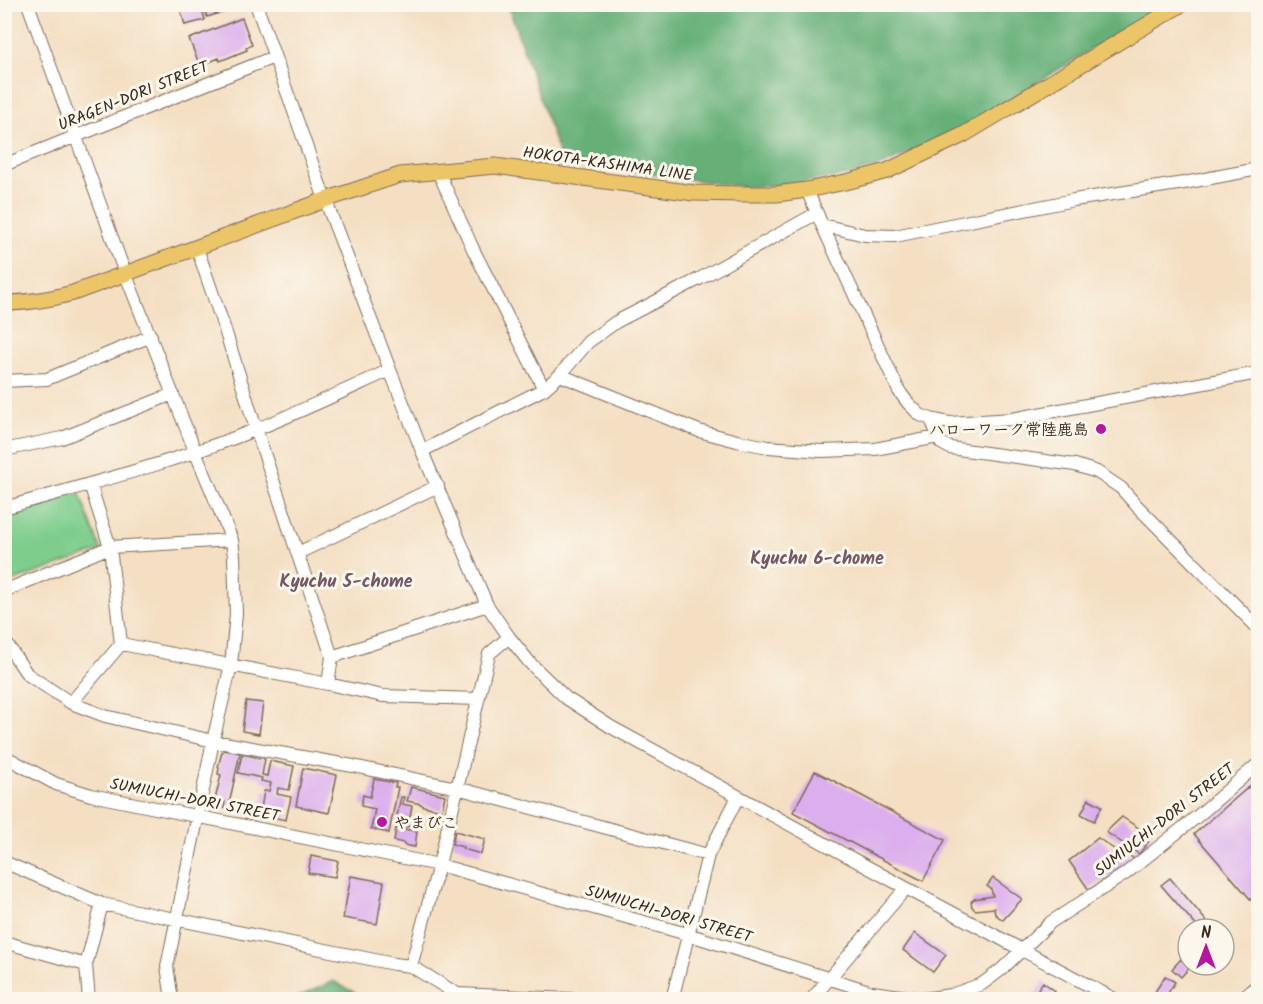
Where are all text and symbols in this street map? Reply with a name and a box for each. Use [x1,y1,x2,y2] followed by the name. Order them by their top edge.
[54,54,214,138] street label: URAGEN-DORI STREET
[521,140,695,189] street label: HOKOTA-KASHIMA LINE
[929,418,1089,443] place label: ハローワーク常陸鹿島
[1094,422,1108,436] marker: ハローワーク常陸鹿島
[750,545,884,574] district label: Kyuchu 6-chome
[280,568,413,597] district label: Kyuchu 5-chome
[1089,756,1242,883] street label: SUMIUCHI-DORI STREET
[108,772,283,829] street label: SUMIUCHI-DORI STREET
[394,811,458,836] place label: やまびこ
[375,815,389,829] marker: やまびこ
[582,879,756,951] street label: SUMIUCHI-DORI STREET
[1176,917,1236,977] north arrow
[1201,921,1211,946] text: N

